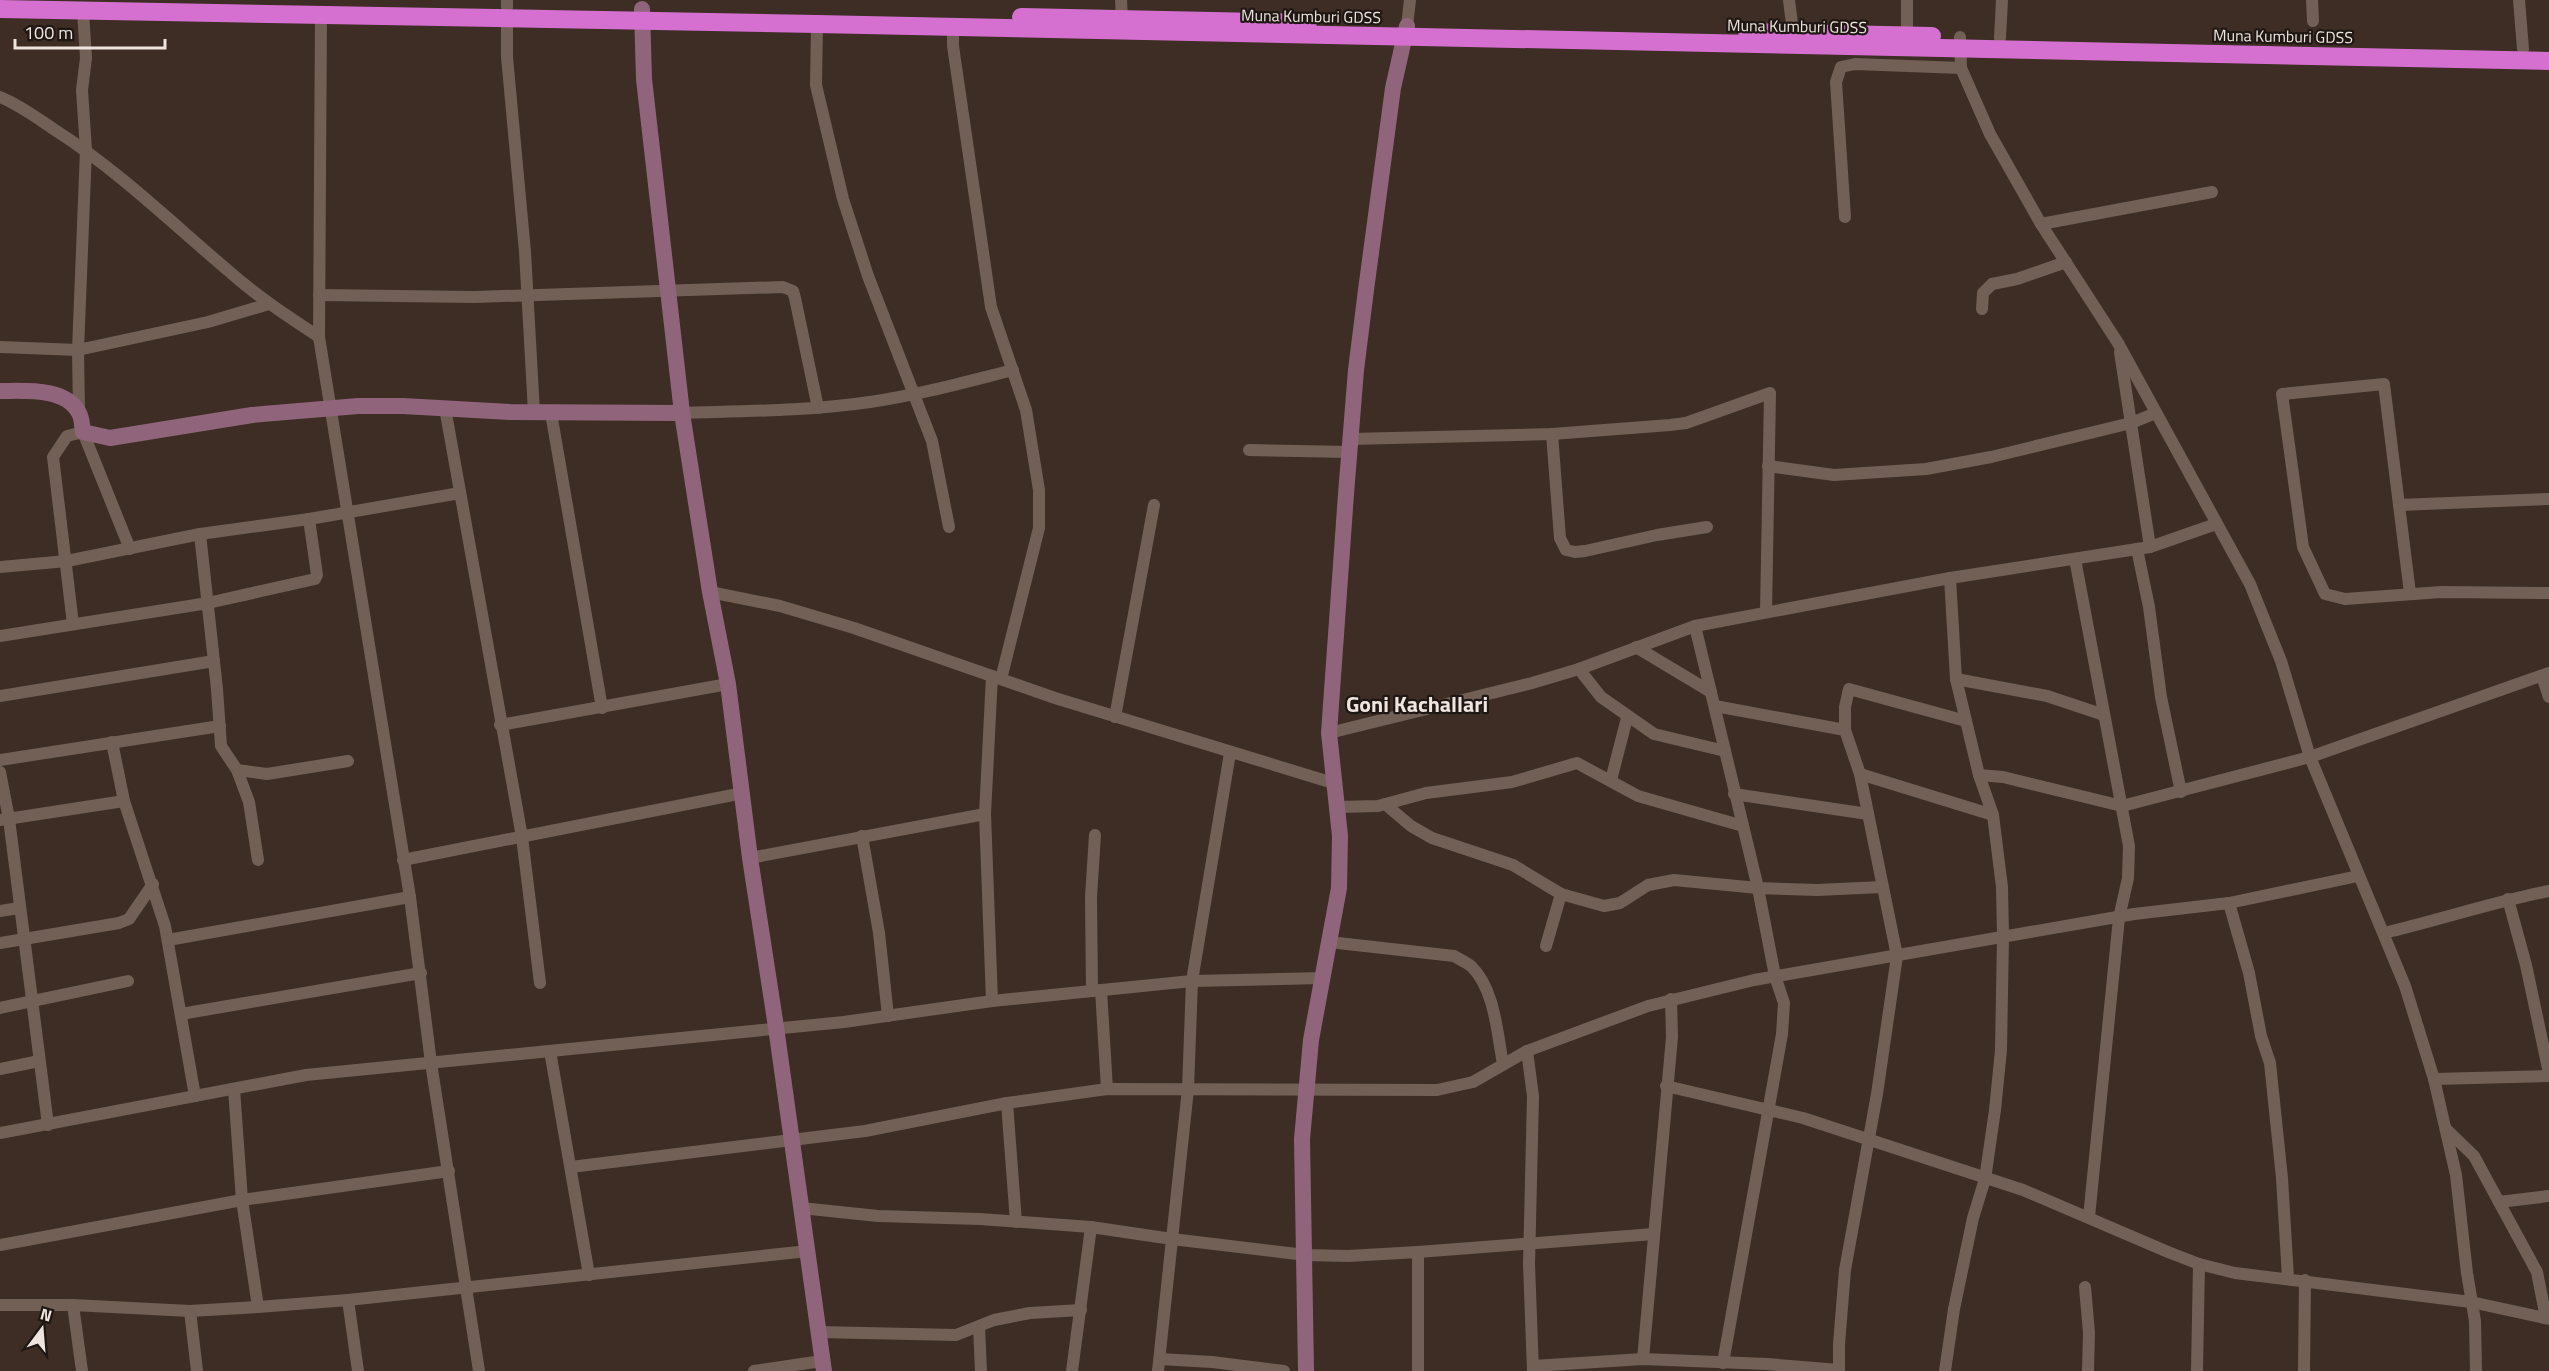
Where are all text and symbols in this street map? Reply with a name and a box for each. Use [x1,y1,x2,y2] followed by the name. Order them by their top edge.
[1241,3,1381,29] street label: Muna Kumburi GDSS
[15,12,165,50] scale bar
[1727,13,1867,39] street label: Muna Kumburi GDSS
[24,19,73,46] text: 100 m
[2213,23,2353,49] street label: Muna Kumburi GDSS
[1346,687,1488,721] district label: Goni Kachallari
[12,1299,72,1359] north arrow
[37,1302,55,1328] text: N

